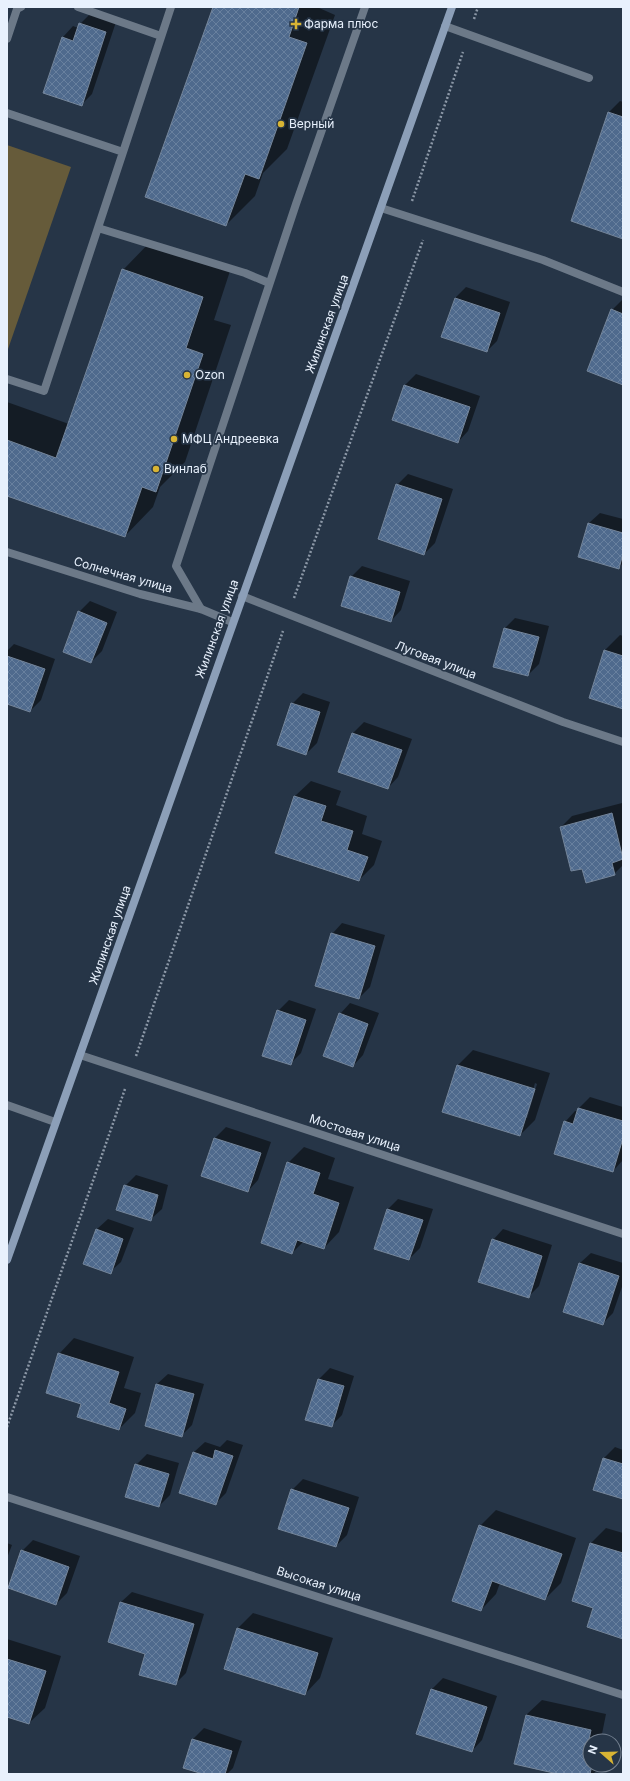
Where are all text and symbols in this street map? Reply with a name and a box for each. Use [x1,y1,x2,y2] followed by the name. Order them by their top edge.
[304,16,378,31] place label: Фарма плюс
[291,19,301,29] marker: Фарма плюс
[289,116,334,131] place label: Верный
[276,119,286,129] marker: Верный
[302,272,351,375] street label: Жилинская улица
[195,367,225,382] place label: Ozon
[182,370,192,380] marker: Ozon
[182,431,279,446] place label: МФЦ Андреевка
[169,434,179,444] marker: МФЦ Андреевка
[164,461,207,476] place label: Винлаб
[151,464,161,474] marker: Винлаб
[72,553,174,596] street label: Солнечная улица
[192,577,241,680] street label: Жилинская улица
[394,637,479,682] street label: Луговая улица
[86,883,134,986] street label: Жилинская улица
[308,1111,403,1154] street label: Мостовая улица
[275,1563,363,1604] street label: Высокая улица
[582,1733,622,1773] north arrow
[585,1743,601,1756] text: N

